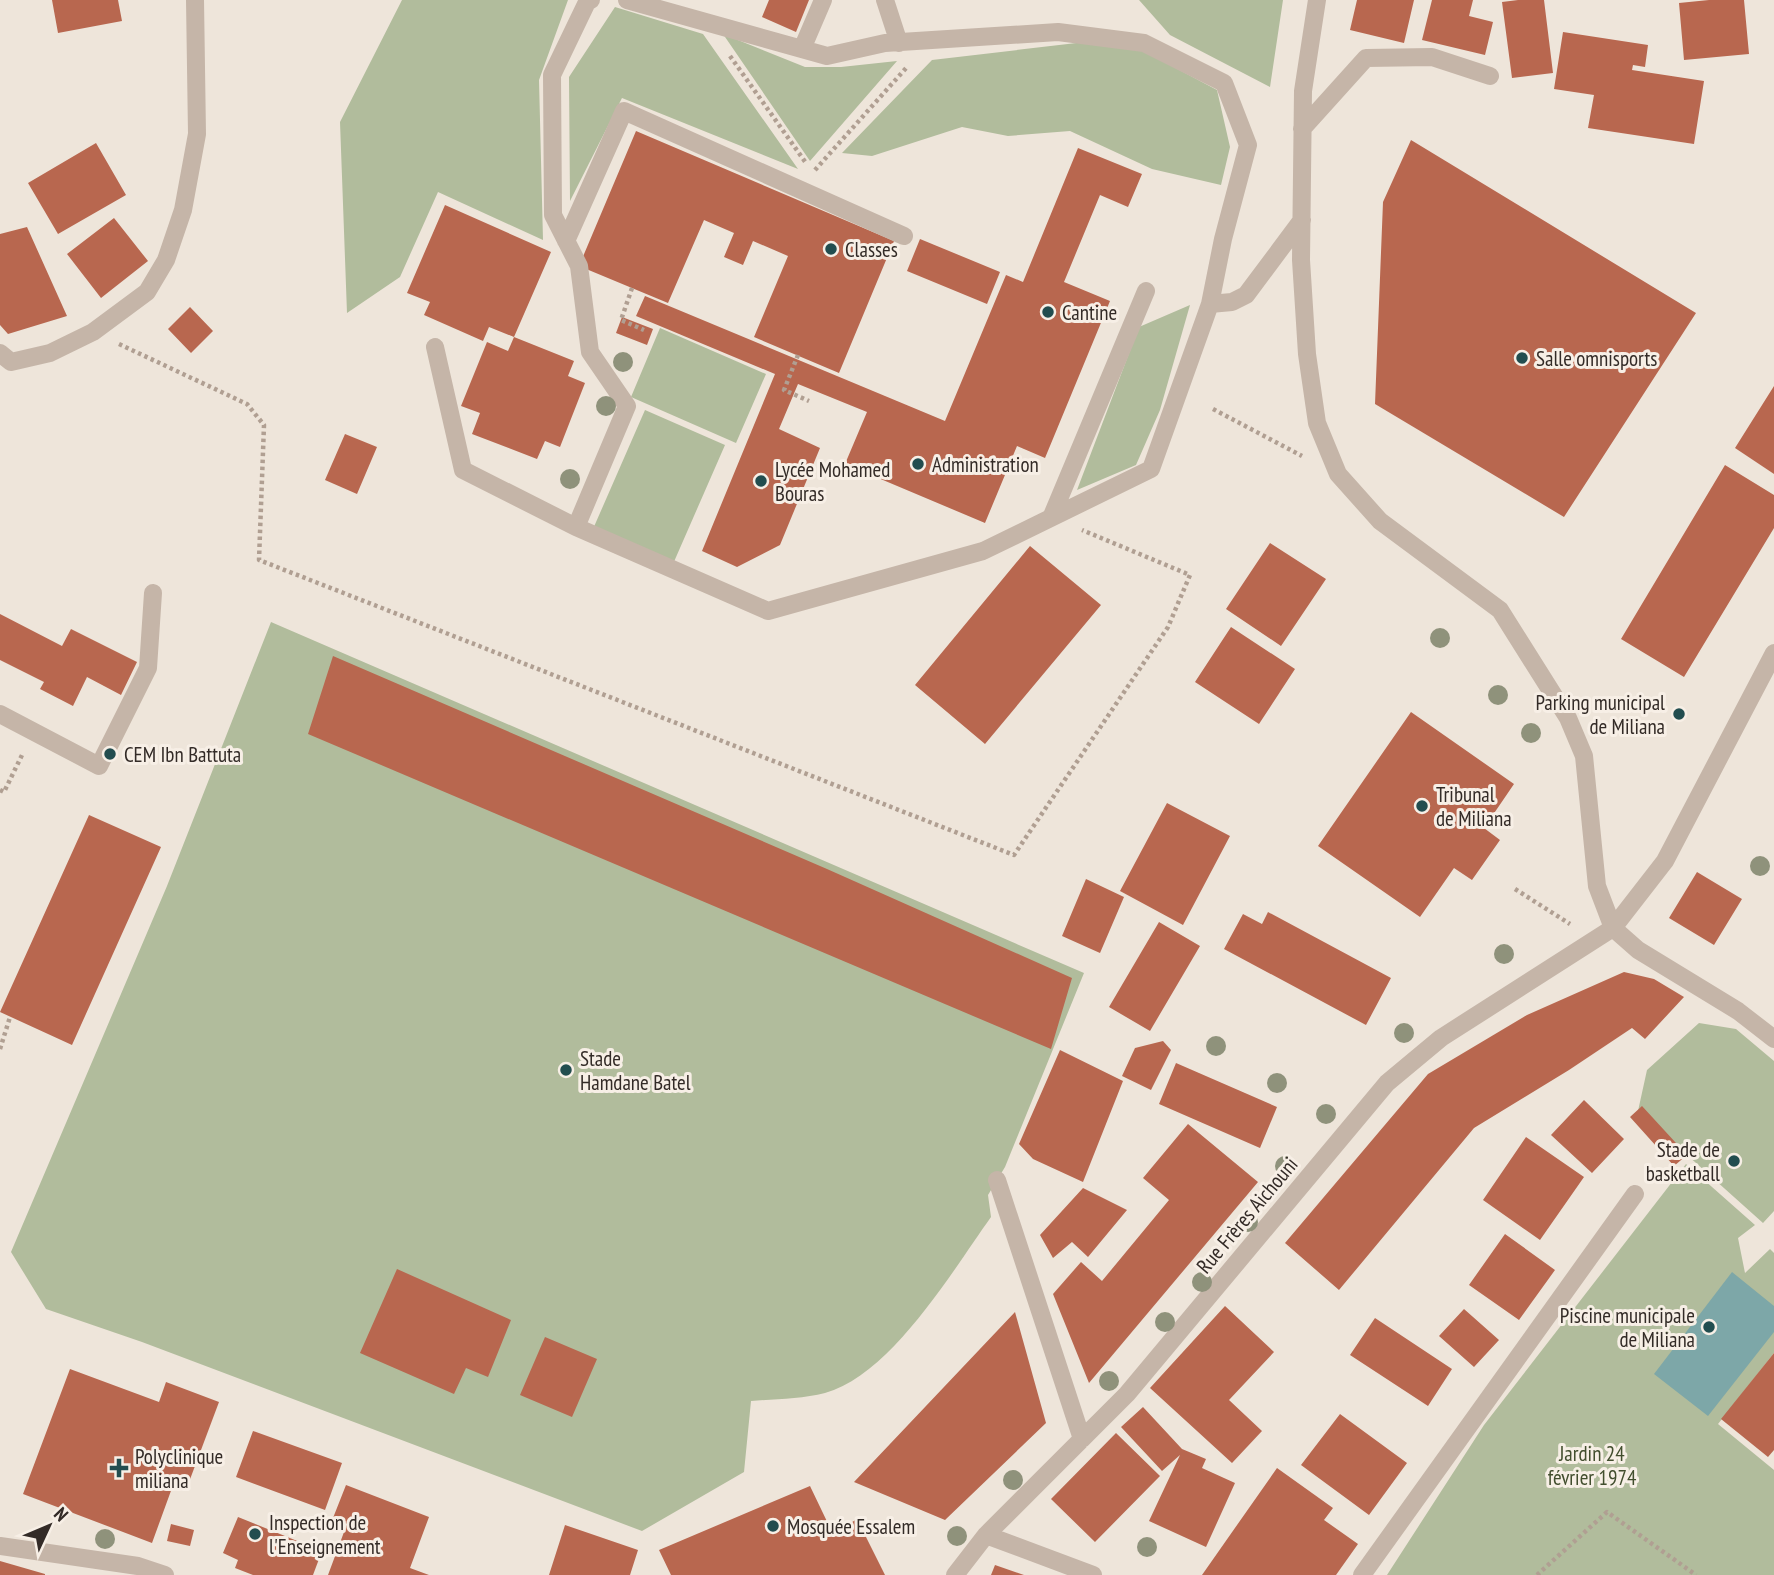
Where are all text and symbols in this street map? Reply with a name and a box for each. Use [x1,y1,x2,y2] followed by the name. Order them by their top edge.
[845,236,898,263] place label: Classes
[823,241,839,257] marker: Classes
[1062,299,1117,326] place label: Cantine
[1040,304,1056,320] marker: Cantine
[1536,345,1657,372] place label: Salle omnisports
[1514,350,1530,366] marker: Salle omnisports
[932,451,1039,478] place label: Administration
[775,456,890,507] place label: Lycée Mohamed Bouras
[910,456,926,472] marker: Administration
[753,473,769,489] marker: Lycée Mohamed Bouras
[1535,689,1665,740] place label: Parking municipal de Miliana
[1671,706,1687,722] marker: Parking municipal de Miliana
[124,741,241,768] place label: CEM Ibn Battuta
[102,746,118,762] marker: CEM Ibn Battuta
[1436,781,1512,832] place label: Tribunal de Miliana
[1414,798,1430,814] marker: Tribunal de Miliana
[580,1045,691,1096] place label: Stade Hamdane Batel
[558,1062,574,1078] marker: Stade Hamdane Batel
[1646,1136,1720,1187] place label: Stade de basketball
[1190,1151,1304,1279] street label: Rue Frères Aichouni
[1726,1153,1742,1169] marker: Stade de basketball
[1560,1302,1695,1353] place label: Piscine municipale de Miliana
[1701,1319,1717,1335] marker: Piscine municipale de Miliana
[1548,1440,1637,1491] park label: Jardin 24 février 1974
[135,1443,223,1494] place label: Polyclinique miliana
[109,1458,129,1478] marker: Polyclinique miliana
[14,1491,84,1561] north arrow
[49,1502,73,1526] text: N
[269,1509,381,1560] place label: Inspection de l'Enseignement
[787,1513,915,1540] place label: Mosquée Essalem
[765,1518,781,1534] marker: Mosquée Essalem
[247,1526,263,1542] marker: Inspection de l'Enseignement

